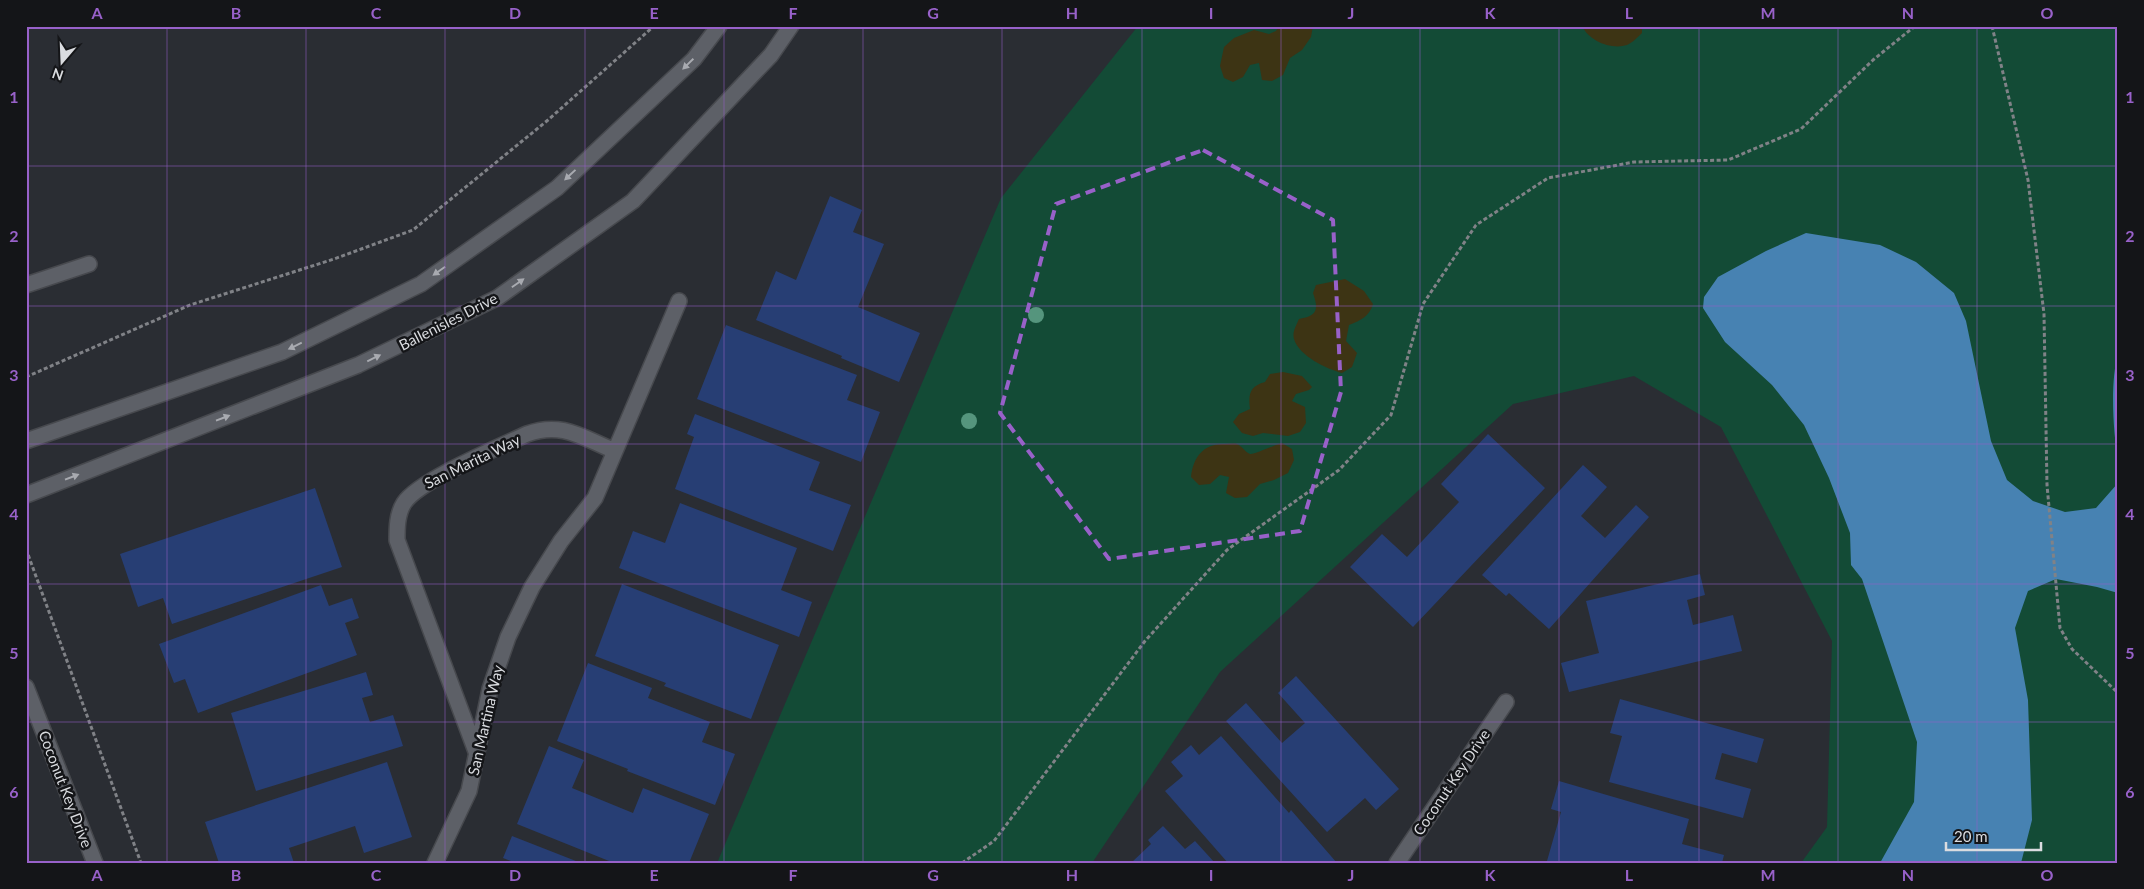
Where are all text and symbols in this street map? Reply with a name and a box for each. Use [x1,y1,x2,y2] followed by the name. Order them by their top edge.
[90,3,103,22] text: A
[231,3,241,22] text: B
[371,3,382,22] text: C
[509,3,521,22] text: D
[649,3,659,22] text: E
[788,3,798,22] text: F
[927,3,939,22] text: G
[1066,3,1078,22] text: H
[1209,3,1213,22] text: I
[1348,3,1354,22] text: J
[1485,3,1497,22] text: K
[1625,3,1634,22] text: L
[1760,3,1776,22] text: M
[1902,3,1914,22] text: N
[2041,3,2054,22] text: O
[38,38,88,88] north arrow
[683,58,695,70] one-way arrow
[50,65,65,85] text: N
[9,87,19,106] text: 1
[2125,87,2135,106] text: 1
[564,169,576,181] one-way arrow
[9,226,19,245] text: 2
[2125,226,2135,245] text: 2
[432,266,446,276] one-way arrow
[511,278,525,288] one-way arrow
[396,288,500,354] street label: Ballenisles Drive
[288,342,302,350] one-way arrow
[367,353,381,361] one-way arrow
[9,365,19,384] text: 3
[2125,365,2135,384] text: 3
[216,414,231,422] one-way arrow
[421,430,523,492] street label: San Marita Way
[65,473,80,481] one-way arrow
[9,504,19,523] text: 4
[2125,504,2135,523] text: 4
[9,643,19,662] text: 5
[2125,643,2135,662] text: 5
[464,663,507,777] street label: San Martina Way
[1409,726,1493,838] street label: Coconut Key Drive
[35,728,97,850] street label: Coconut Key Drive
[9,782,19,801] text: 6
[2125,782,2135,801] text: 6
[1946,819,2042,851] scale bar
[1954,827,1988,845] text: 20 m
[90,865,103,884] text: A
[231,865,241,884] text: B
[371,865,382,884] text: C
[509,865,521,884] text: D
[649,865,659,884] text: E
[788,865,798,884] text: F
[927,865,939,884] text: G
[1066,865,1078,884] text: H
[1209,865,1213,884] text: I
[1348,865,1354,884] text: J
[1485,865,1497,884] text: K
[1625,865,1634,884] text: L
[1760,865,1776,884] text: M
[1902,865,1914,884] text: N
[2041,865,2054,884] text: O

